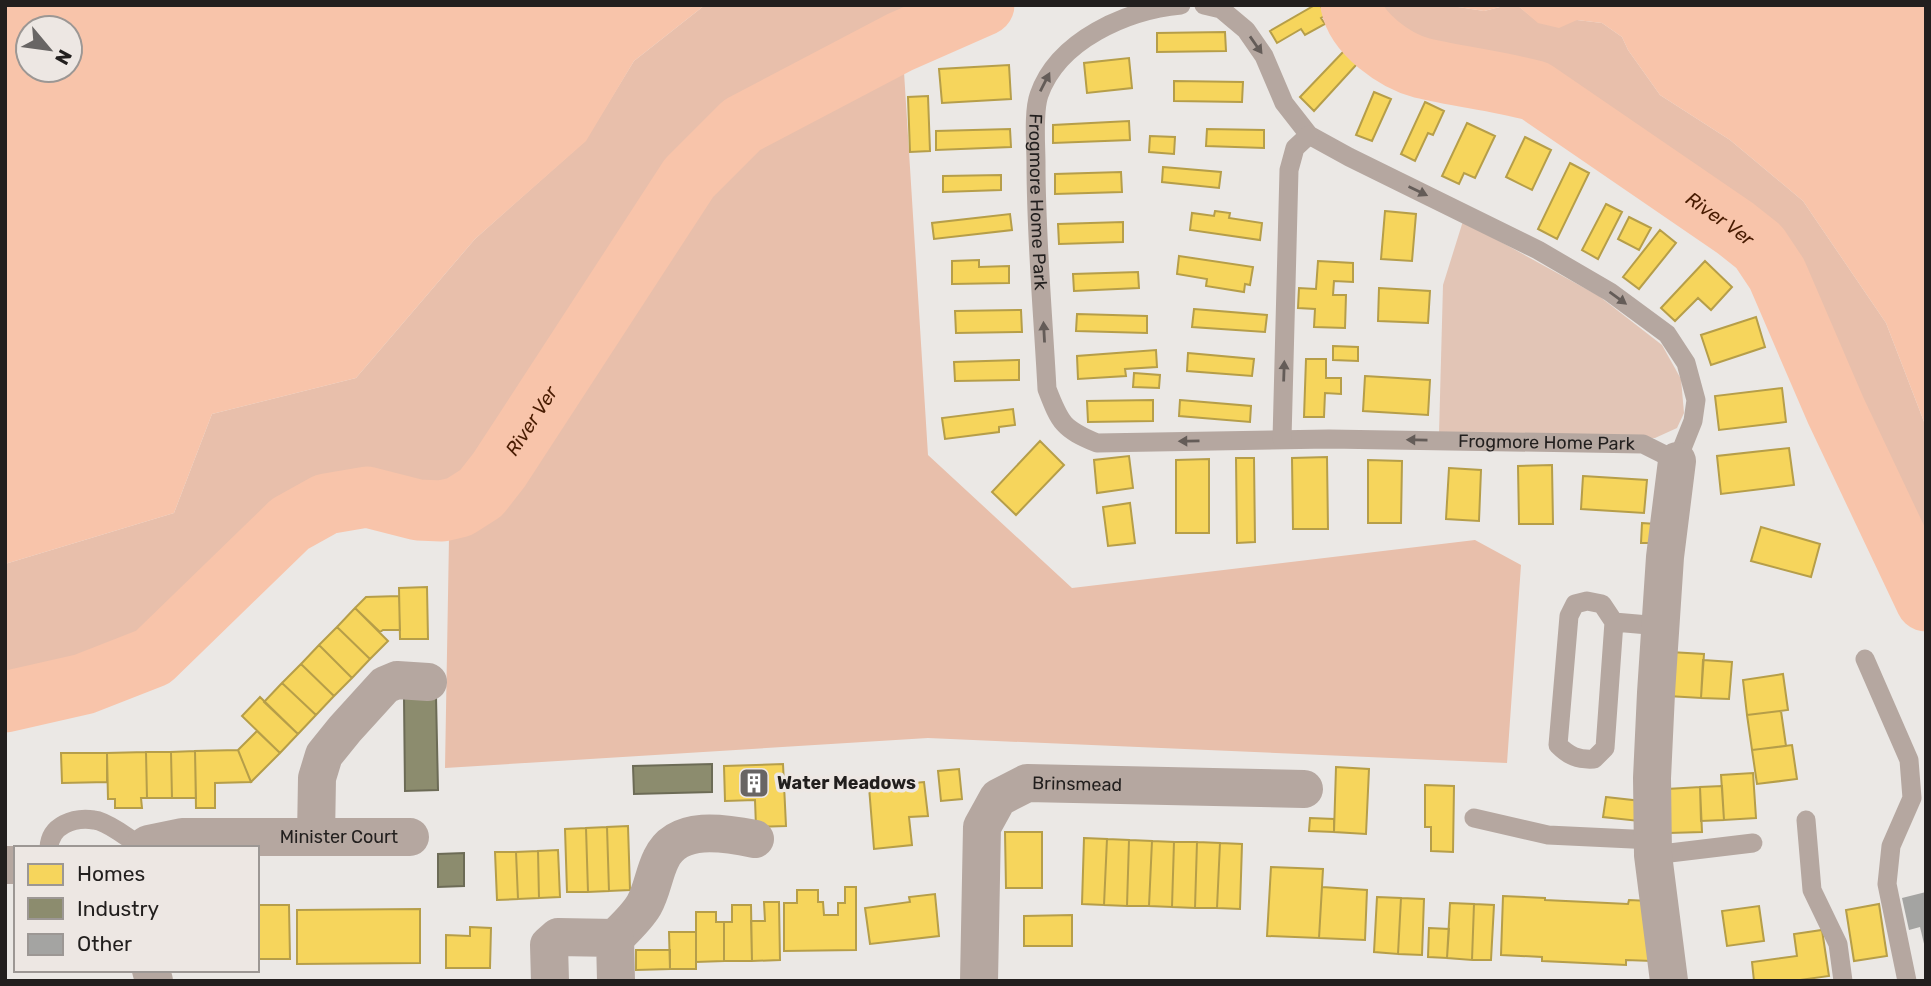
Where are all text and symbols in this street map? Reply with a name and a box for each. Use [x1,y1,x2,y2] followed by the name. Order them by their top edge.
[14,14,84,84] north arrow
[1249,36,1263,54] one-way arrow
[50,45,77,69] text: N
[1040,72,1051,92] one-way arrow
[1024,113,1052,292] street label: Frogmore Home Park
[1408,185,1428,197] one-way arrow
[1681,187,1759,251] water label: River Ver
[1609,291,1627,305] one-way arrow
[1038,321,1049,343] one-way arrow
[1278,359,1289,381] one-way arrow
[501,381,563,460] water label: River Ver
[1458,430,1636,455] street label: Frogmore Home Park
[1406,434,1428,446] one-way arrow
[1178,435,1200,447] one-way arrow
[737,766,771,800] building icon: Water Meadows
[777,772,916,794] place label: Water Meadows
[1032,772,1122,796] street label: Brinsmead
[280,826,398,848] street label: Minister Court
[14,846,259,972] legend
[77,861,145,886] text: Homes
[77,896,159,921] text: Industry
[77,931,132,956] text: Other

